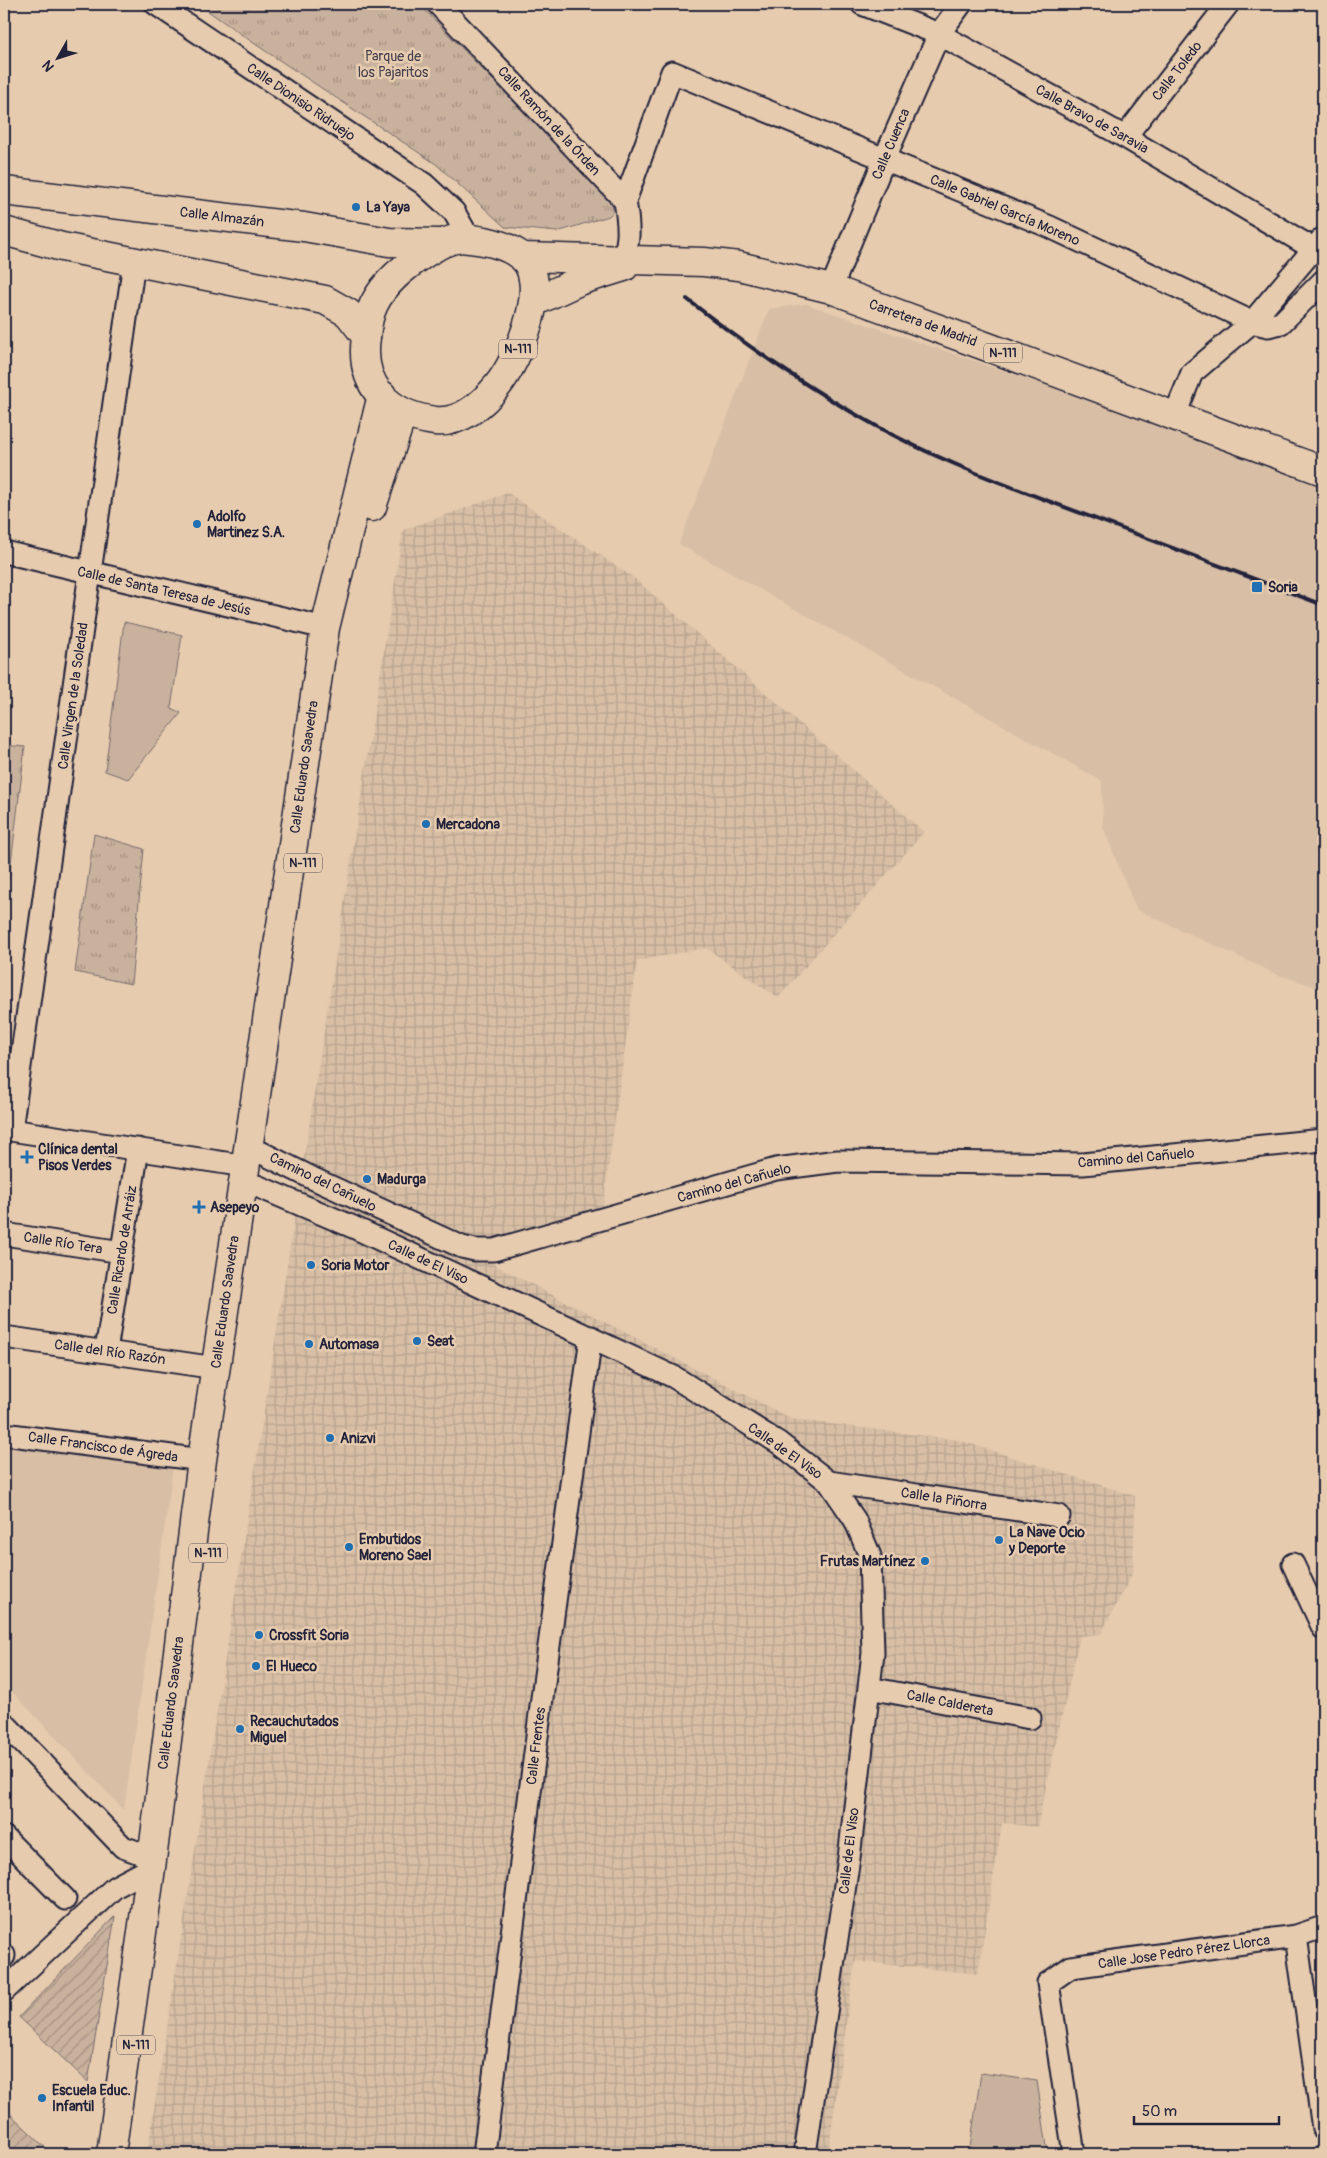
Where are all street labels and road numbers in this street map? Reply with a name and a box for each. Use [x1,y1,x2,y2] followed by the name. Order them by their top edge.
[1149,38,1206,104] street label: Calle Toledo
[243,59,359,145] street label: Calle Dionisio Ridruejo
[494,62,605,179] street label: Calle Ramón de la Órden
[1033,81,1151,157] street label: Calle Bravo de Saravia
[868,106,914,182] street label: Calle Cuenca
[927,171,1083,250] street label: Calle Gabriel García Moreno
[179,203,265,231] street label: Calle Almazán
[867,296,979,350] street label: Carretera de Madrid
[499,339,537,358] road number: N-111
[984,343,1022,362] road number: N-111
[76,563,253,619] street label: Calle de Santa Teresa de Jesús
[54,621,92,771] street label: Calle Virgen de la Soledad
[286,699,322,835] street label: Calle Eduardo Saavedra
[284,854,322,872] road number: N-111
[1077,1144,1195,1172] street label: Camino del Cañuelo
[267,1149,380,1215] street label: Camino del Cañuelo
[675,1160,793,1206] street label: Camino del Cañuelo
[103,1184,141,1316] street label: Calle Ricardo de Arráiz
[22,1228,104,1258] street label: Calle Río Tera
[207,1234,243,1370] street label: Calle Eduardo Saavedra
[385,1236,471,1288] street label: Calle de El Viso
[53,1336,167,1368] street label: Calle del Río Razón
[744,1419,826,1483] street label: Calle de El Viso
[27,1427,179,1466] street label: Calle Francisco de Ágreda
[900,1484,988,1514] street label: Calle la Piñorra
[189,1544,227,1562] road number: N-111
[154,1635,188,1771] street label: Calle Eduardo Saavedra
[905,1686,995,1720] street label: Calle Caldereta
[523,1705,549,1786] street label: Calle Frentes
[835,1806,863,1895] street label: Calle de El Viso
[1097,1932,1271,1972] street label: Calle Jose Pedro Pérez Llorca
[117,2036,155,2054] road number: N-111

